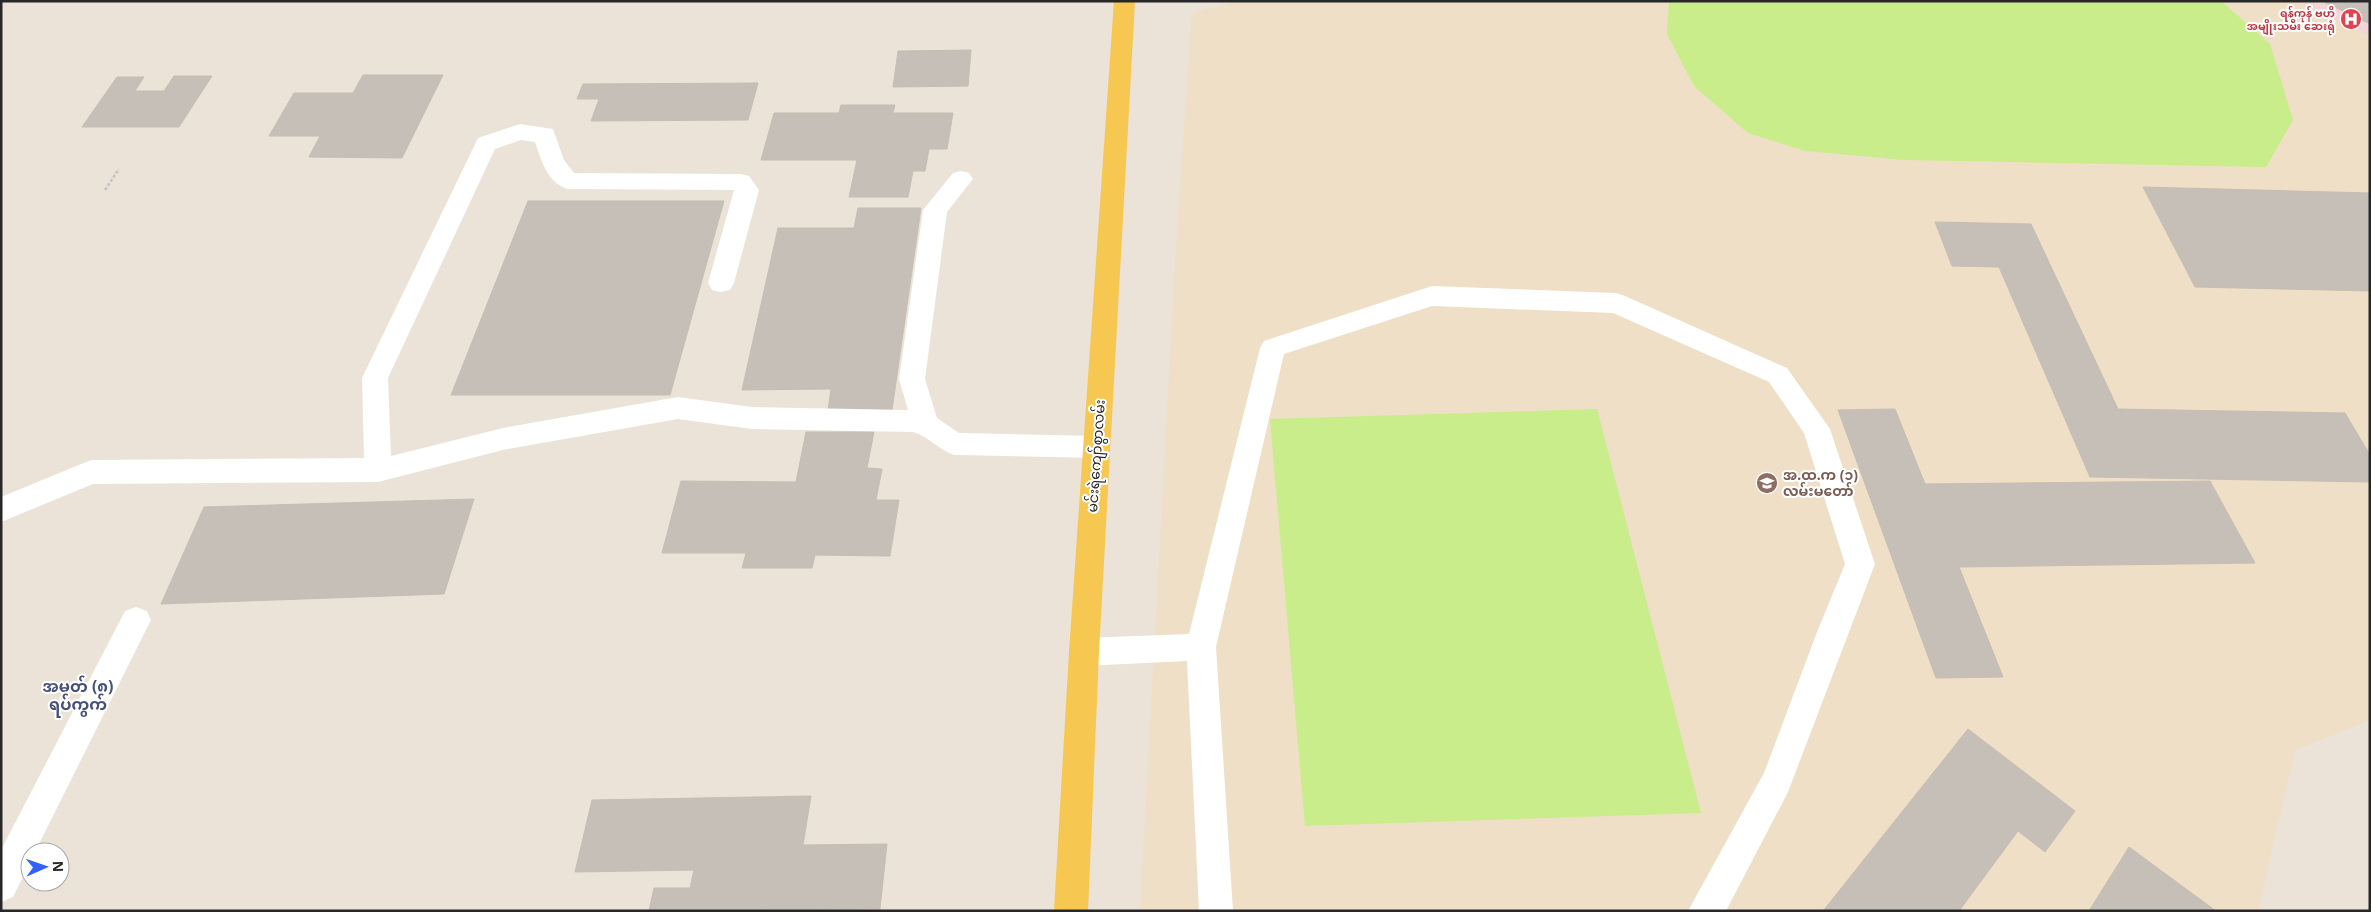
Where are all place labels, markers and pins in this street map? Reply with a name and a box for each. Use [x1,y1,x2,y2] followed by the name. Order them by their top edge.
[2247,5,2335,36] place label: ရန်ကုန် ဗဟို အမျိုးသမီး ဆေးရုံ
[2339,7,2363,31] hospital icon: ရန်ကုန် ဗဟို အမျိုးသမီး ဆေးရုံ
[1783,465,1858,500] place label: အ.ထ.က (၁) လမ်းမတော်
[1755,471,1779,495] school or university icon: အ.ထ.က (၁) လမ်းမတော်

